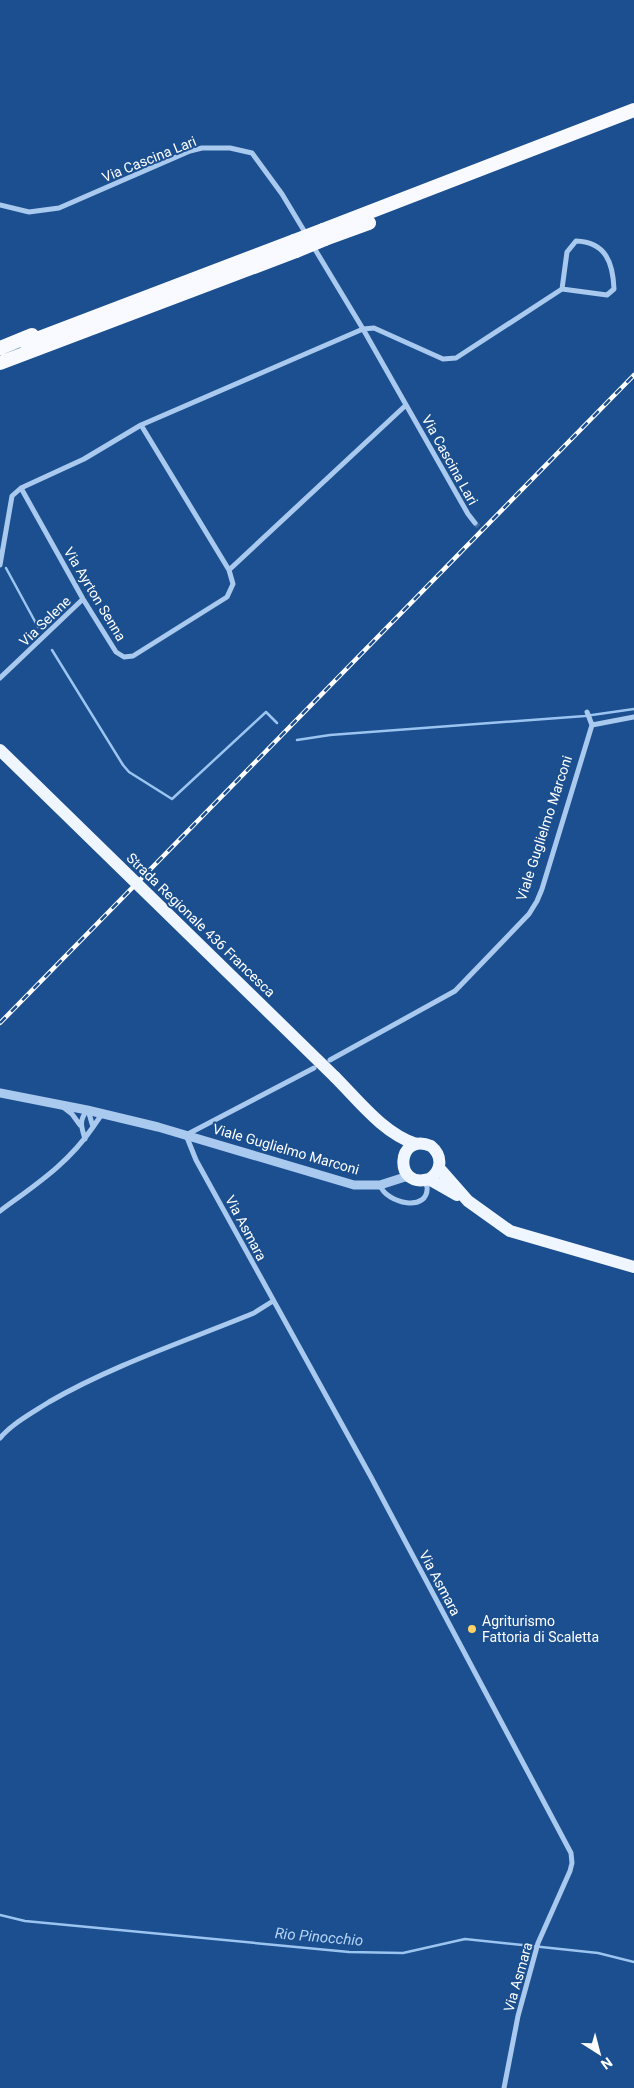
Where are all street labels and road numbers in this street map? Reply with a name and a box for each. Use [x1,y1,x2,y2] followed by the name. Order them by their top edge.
[100,133,198,185] street label: Via Cascina Lari
[419,412,481,508] street label: Via Cascina Lari
[61,544,129,644] street label: Via Ayrton Senna
[16,593,74,649] street label: Via Selene
[513,753,575,903] street label: Viale Guglielmo Marconi
[123,850,279,1000] street label: Strada Regionale 436 Francesca
[211,1120,361,1178] street label: Viale Guglielmo Marconi
[222,1193,270,1263] street label: Via Asmara
[416,1548,464,1618] street label: Via Asmara
[500,1940,536,2014] street label: Via Asmara

